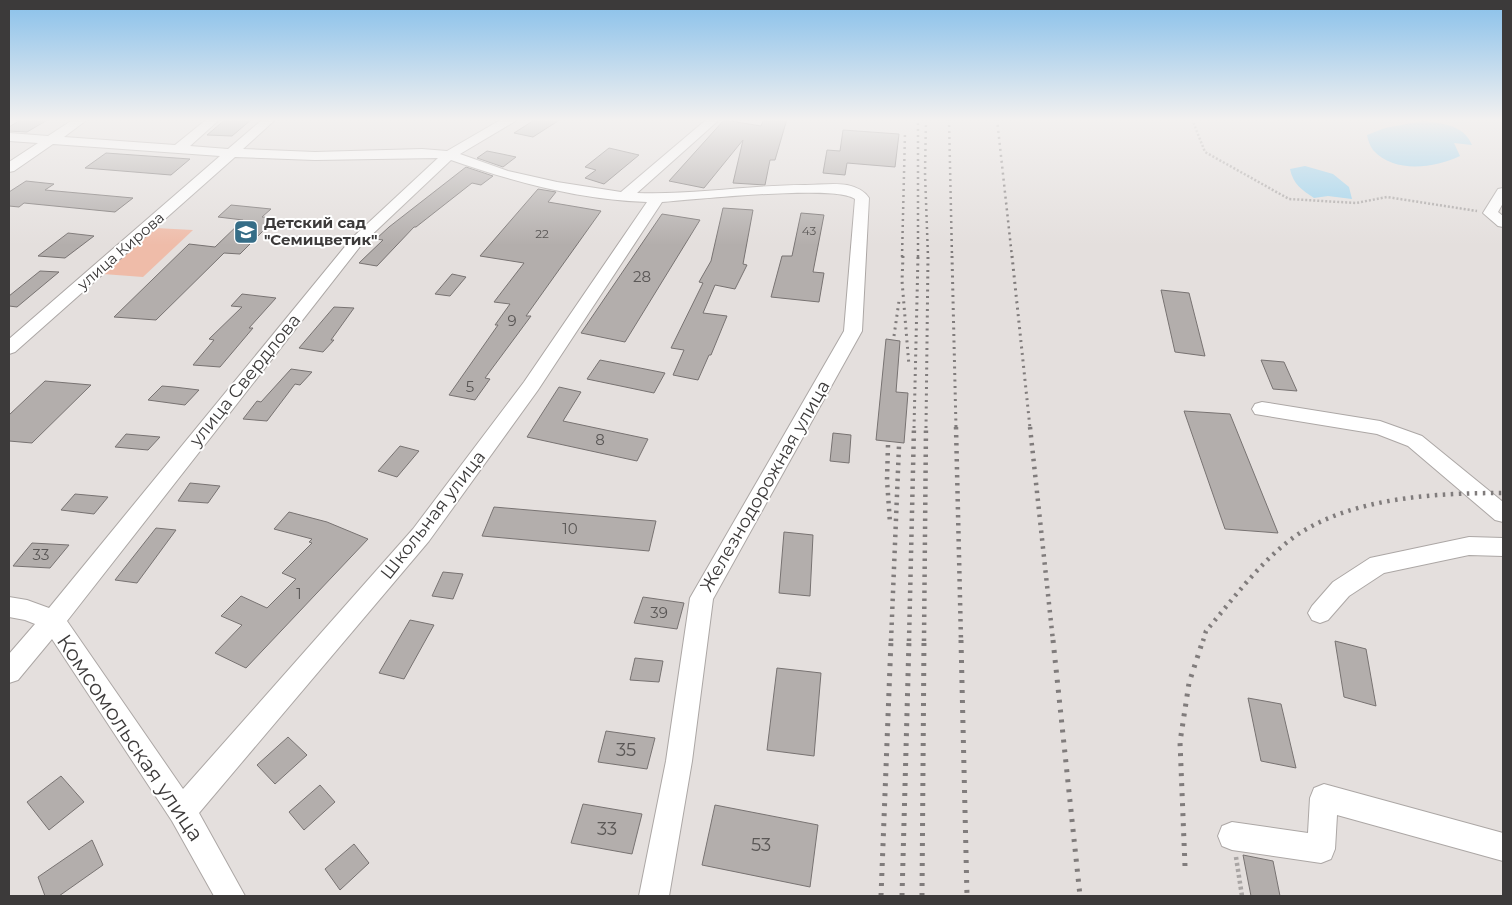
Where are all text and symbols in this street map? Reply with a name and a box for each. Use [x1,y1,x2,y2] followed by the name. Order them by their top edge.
[72,208,168,294] street label: улица Кирова
[264,213,378,249] place label: Детский сад "Семицветик"
[233,219,259,245] school or university icon: Детский сад "Семицветик"
[802,223,816,238] house number: 43
[535,226,549,241] house number: 22
[633,267,651,286] house number: 28
[184,309,305,451] street label: улица Свердлова
[507,311,517,330] house number: 9
[695,376,835,596] street label: Железнодорожная улица
[466,377,474,396] house number: 5
[595,430,605,449] house number: 8
[376,446,490,584] street label: Школьная улица
[562,519,578,538] house number: 10
[33,545,49,564] house number: 33
[296,584,302,603] house number: 1
[650,603,668,622] house number: 39
[52,630,209,846] street label: Комсомольская улица
[616,739,636,761] house number: 35
[597,818,617,840] house number: 33
[751,834,771,856] house number: 53

